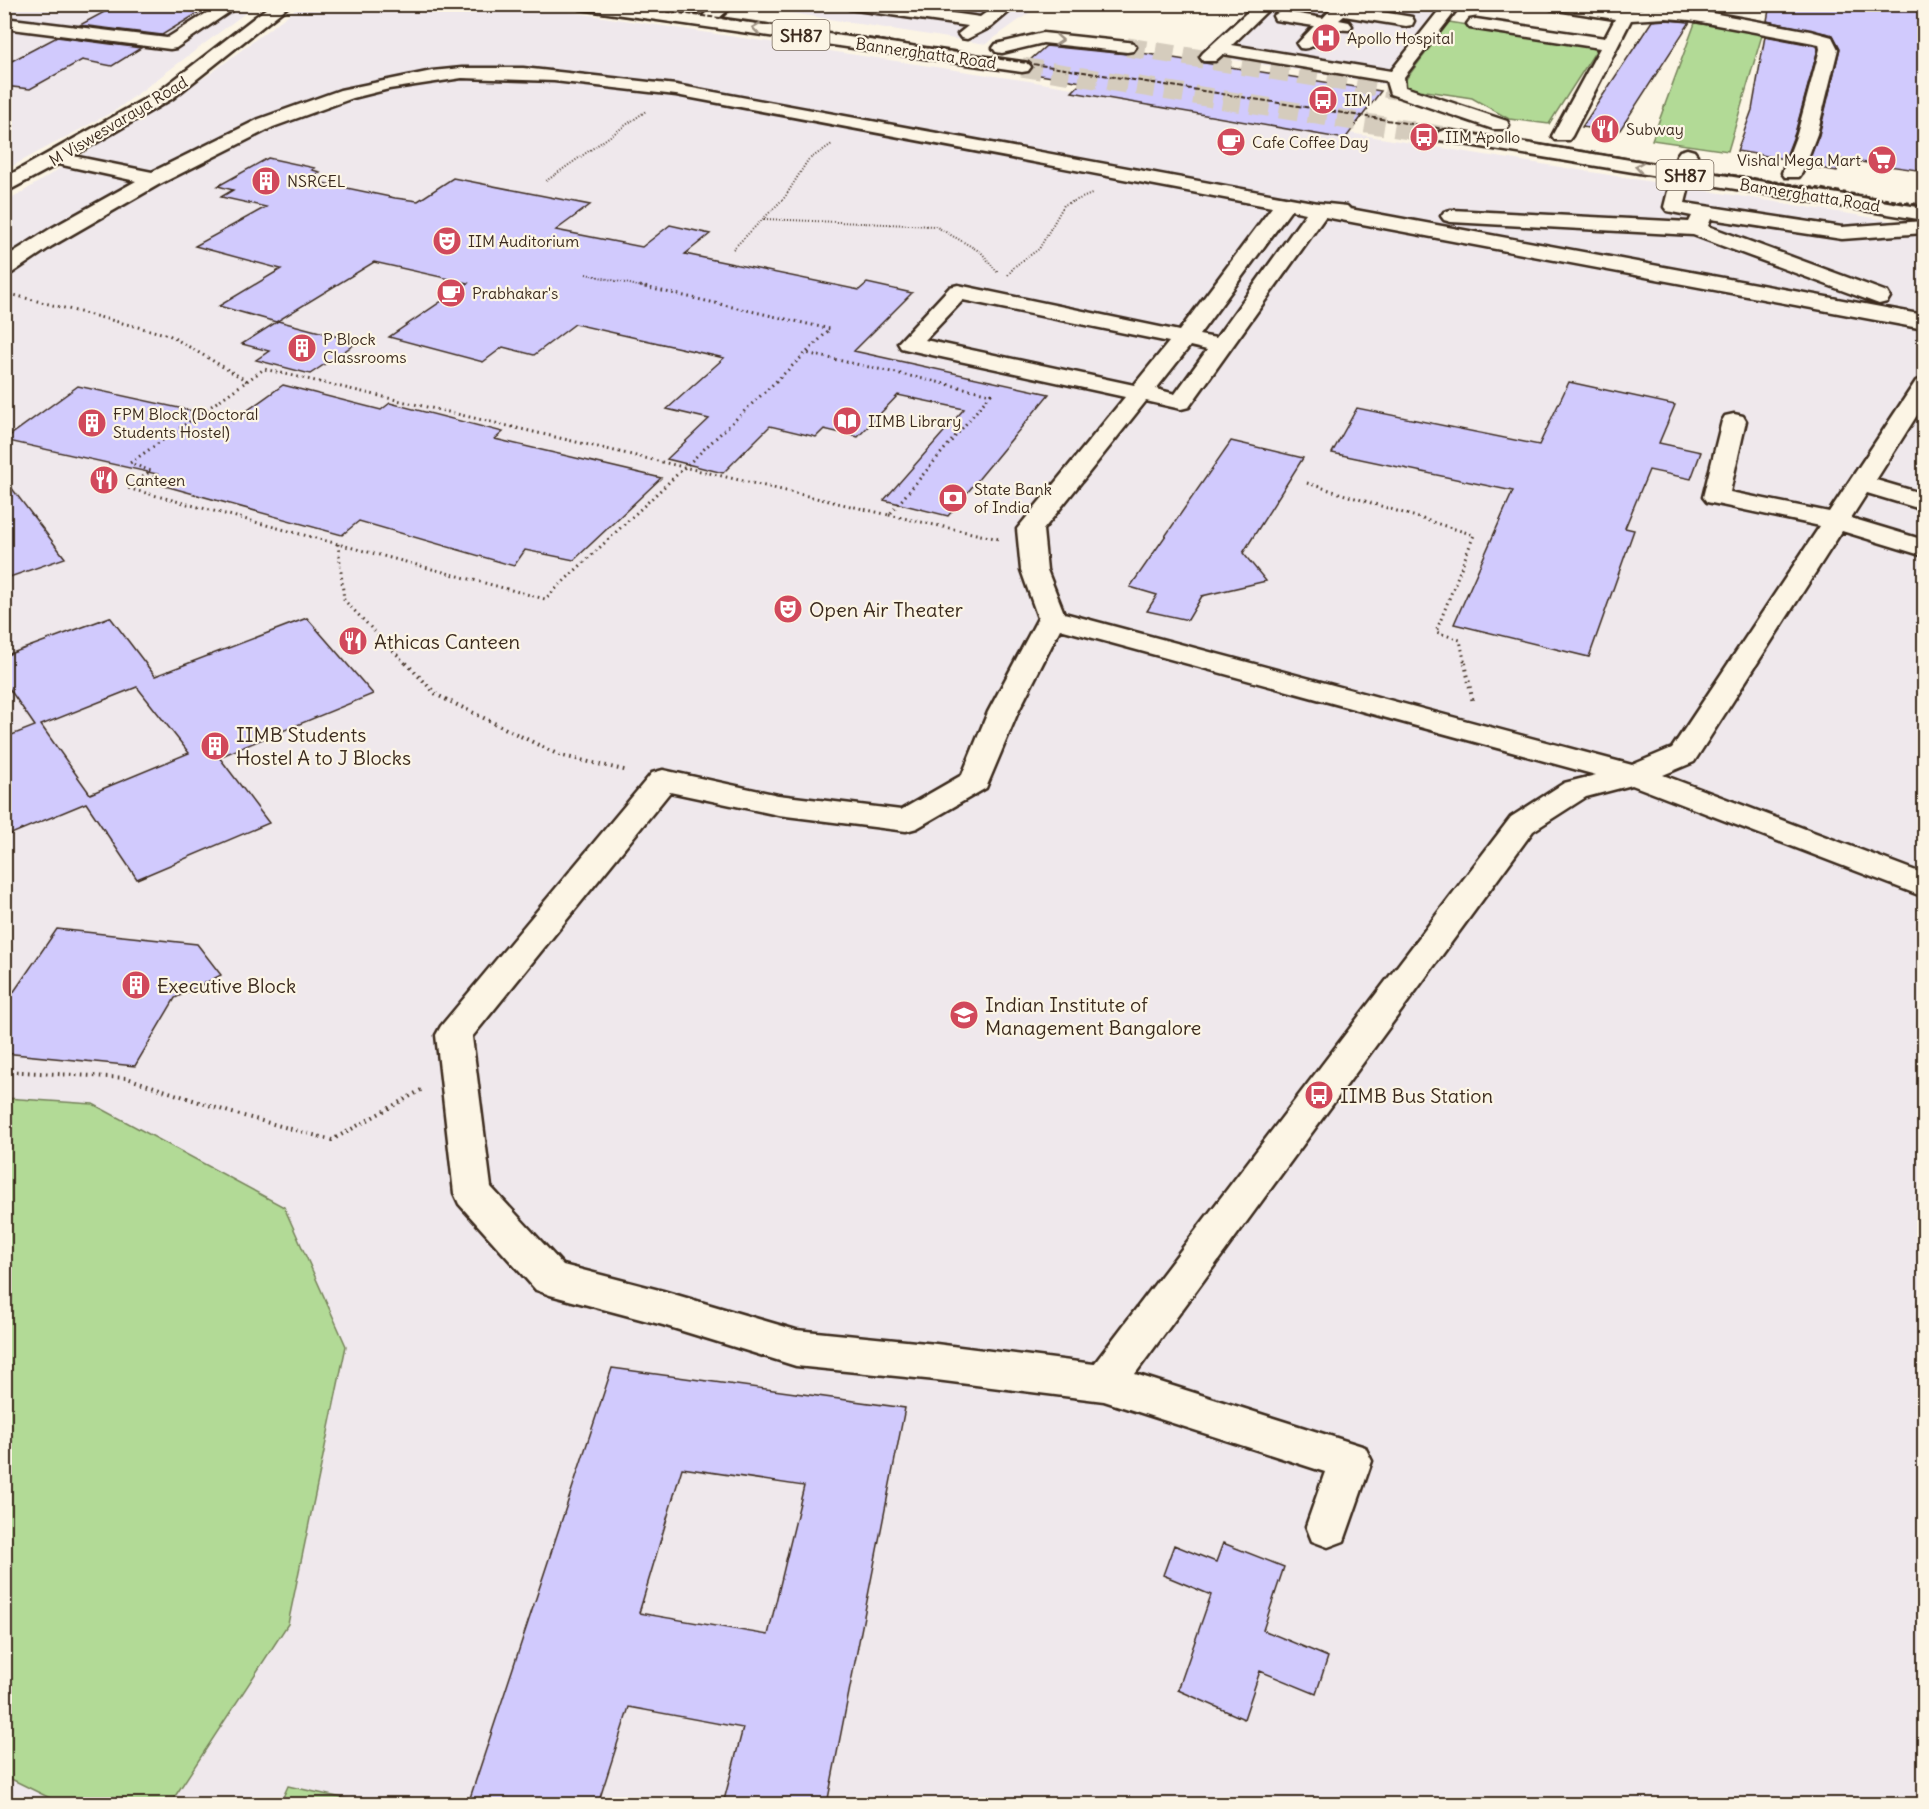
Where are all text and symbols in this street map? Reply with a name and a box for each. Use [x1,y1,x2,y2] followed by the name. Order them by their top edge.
[772,20,830,50] road number: SH87
[1310,22,1342,54] hospital icon: Apollo Hospital
[752,23,761,35] one-way arrow
[1347,28,1454,48] place label: Apollo Hospital
[854,33,998,73] street label: Bannerghatta Road
[1054,33,1063,46] one-way arrow
[45,72,191,170] street label: M Viswesvaraya Road
[1307,84,1339,116] bus stop icon: IIM
[1344,90,1371,110] place label: IIM
[1589,113,1621,145] restaurant icon: Subway
[1626,119,1684,139] place label: Subway
[1408,121,1440,153] bus stop icon: IIM Apollo
[1215,126,1247,158] cafe icon: Cafe Coffee Day
[1445,127,1520,147] place label: IIM Apollo
[1252,132,1369,152] place label: Cafe Coffee Day
[1866,144,1898,176] supermarket icon: Vishal Mega Mart
[1737,150,1862,170] place label: Vishal Mega Mart
[1656,160,1714,190] road number: SH87
[1634,162,1643,174] one-way arrow
[250,165,282,197] building icon: NSRCEL
[287,171,346,191] place label: NSRCEL
[1738,174,1882,216] street label: Bannerghatta Road
[431,225,463,257] theatre icon: IIM Auditorium
[468,231,579,251] place label: IIM Auditorium
[435,277,467,309] cafe icon: Prabhakar's
[472,283,558,303] place label: Prabhakar's
[323,329,407,367] place label: P Block Classrooms
[286,332,318,364] building icon: P Block Classrooms
[113,404,258,442] place label: FPM Block (Doctoral Students Hostel)
[831,405,863,437] library icon: IIMB Library
[76,407,108,439] building icon: FPM Block (Doctoral Students Hostel)
[868,411,961,431] place label: IIMB Library
[88,464,120,496] restaurant icon: Canteen
[125,470,185,490] place label: Canteen
[974,479,1052,517] place label: State Bank of India
[937,482,969,514] bank icon: State Bank of India
[772,593,804,625] theatre icon: Open Air Theater
[809,597,963,622] place label: Open Air Theater
[337,625,369,657] restaurant icon: Athicas Canteen
[374,629,520,654] place label: Athicas Canteen
[236,722,411,770] place label: IIMB Students Hostel A to J Blocks
[199,730,231,762] building icon: IIMB Students Hostel A to J Blocks
[120,969,152,1001] building icon: Executive Block
[157,973,296,998] place label: Executive Block
[985,992,1201,1040] place label: Indian Institute of Management Bangalore
[948,999,980,1031] school or university icon: Indian Institute of Management Bangalore
[1303,1079,1335,1111] bus stop icon: IIMB Bus Station
[1340,1083,1493,1108] place label: IIMB Bus Station

